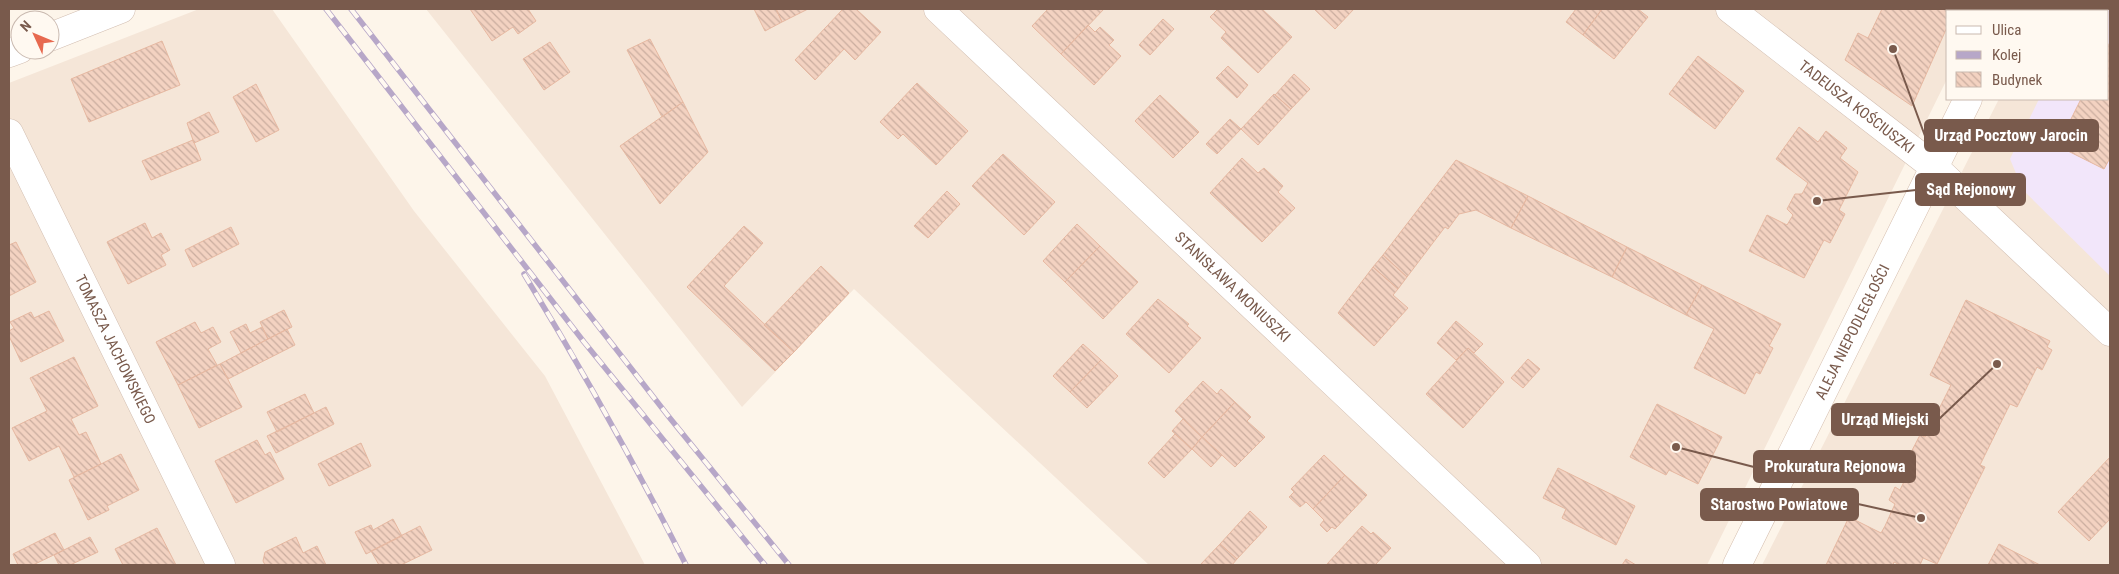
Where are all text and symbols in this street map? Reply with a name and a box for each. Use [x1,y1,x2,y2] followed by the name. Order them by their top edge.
[10,10,60,60] north arrow
[1946,10,2109,100] legend
[17,17,34,35] text: N
[1992,21,2021,39] text: Ulica
[1992,46,2021,64] text: Kolej
[1795,57,1918,157] street label: TADEUSZA KOŚCIUSZKI
[1992,71,2042,89] text: Budynek
[1925,120,2098,151] callout: Urząd Pocztowy Jarocin
[1934,126,2088,145] text: Urząd Pocztowy Jarocin
[1916,174,2025,205] callout: Sąd Rejonowy
[1926,180,2016,199] text: Sąd Rejonowy
[1171,228,1294,346] street label: STANISŁAWA MONIUSZKI
[1811,261,1894,403] street label: ALEJA NIEPODLEGŁOŚCI
[71,272,159,427] street label: TOMASZA JACHOWSKIEGO
[1832,404,1939,435] callout: Urząd Miejski
[1841,410,1929,429] text: Urząd Miejski
[1754,451,1915,482] callout: Prokuratura Rejonowa
[1764,457,1906,476] text: Prokuratura Rejonowa
[1701,489,1858,520] callout: Starostwo Powiatowe
[1710,495,1848,514] text: Starostwo Powiatowe

